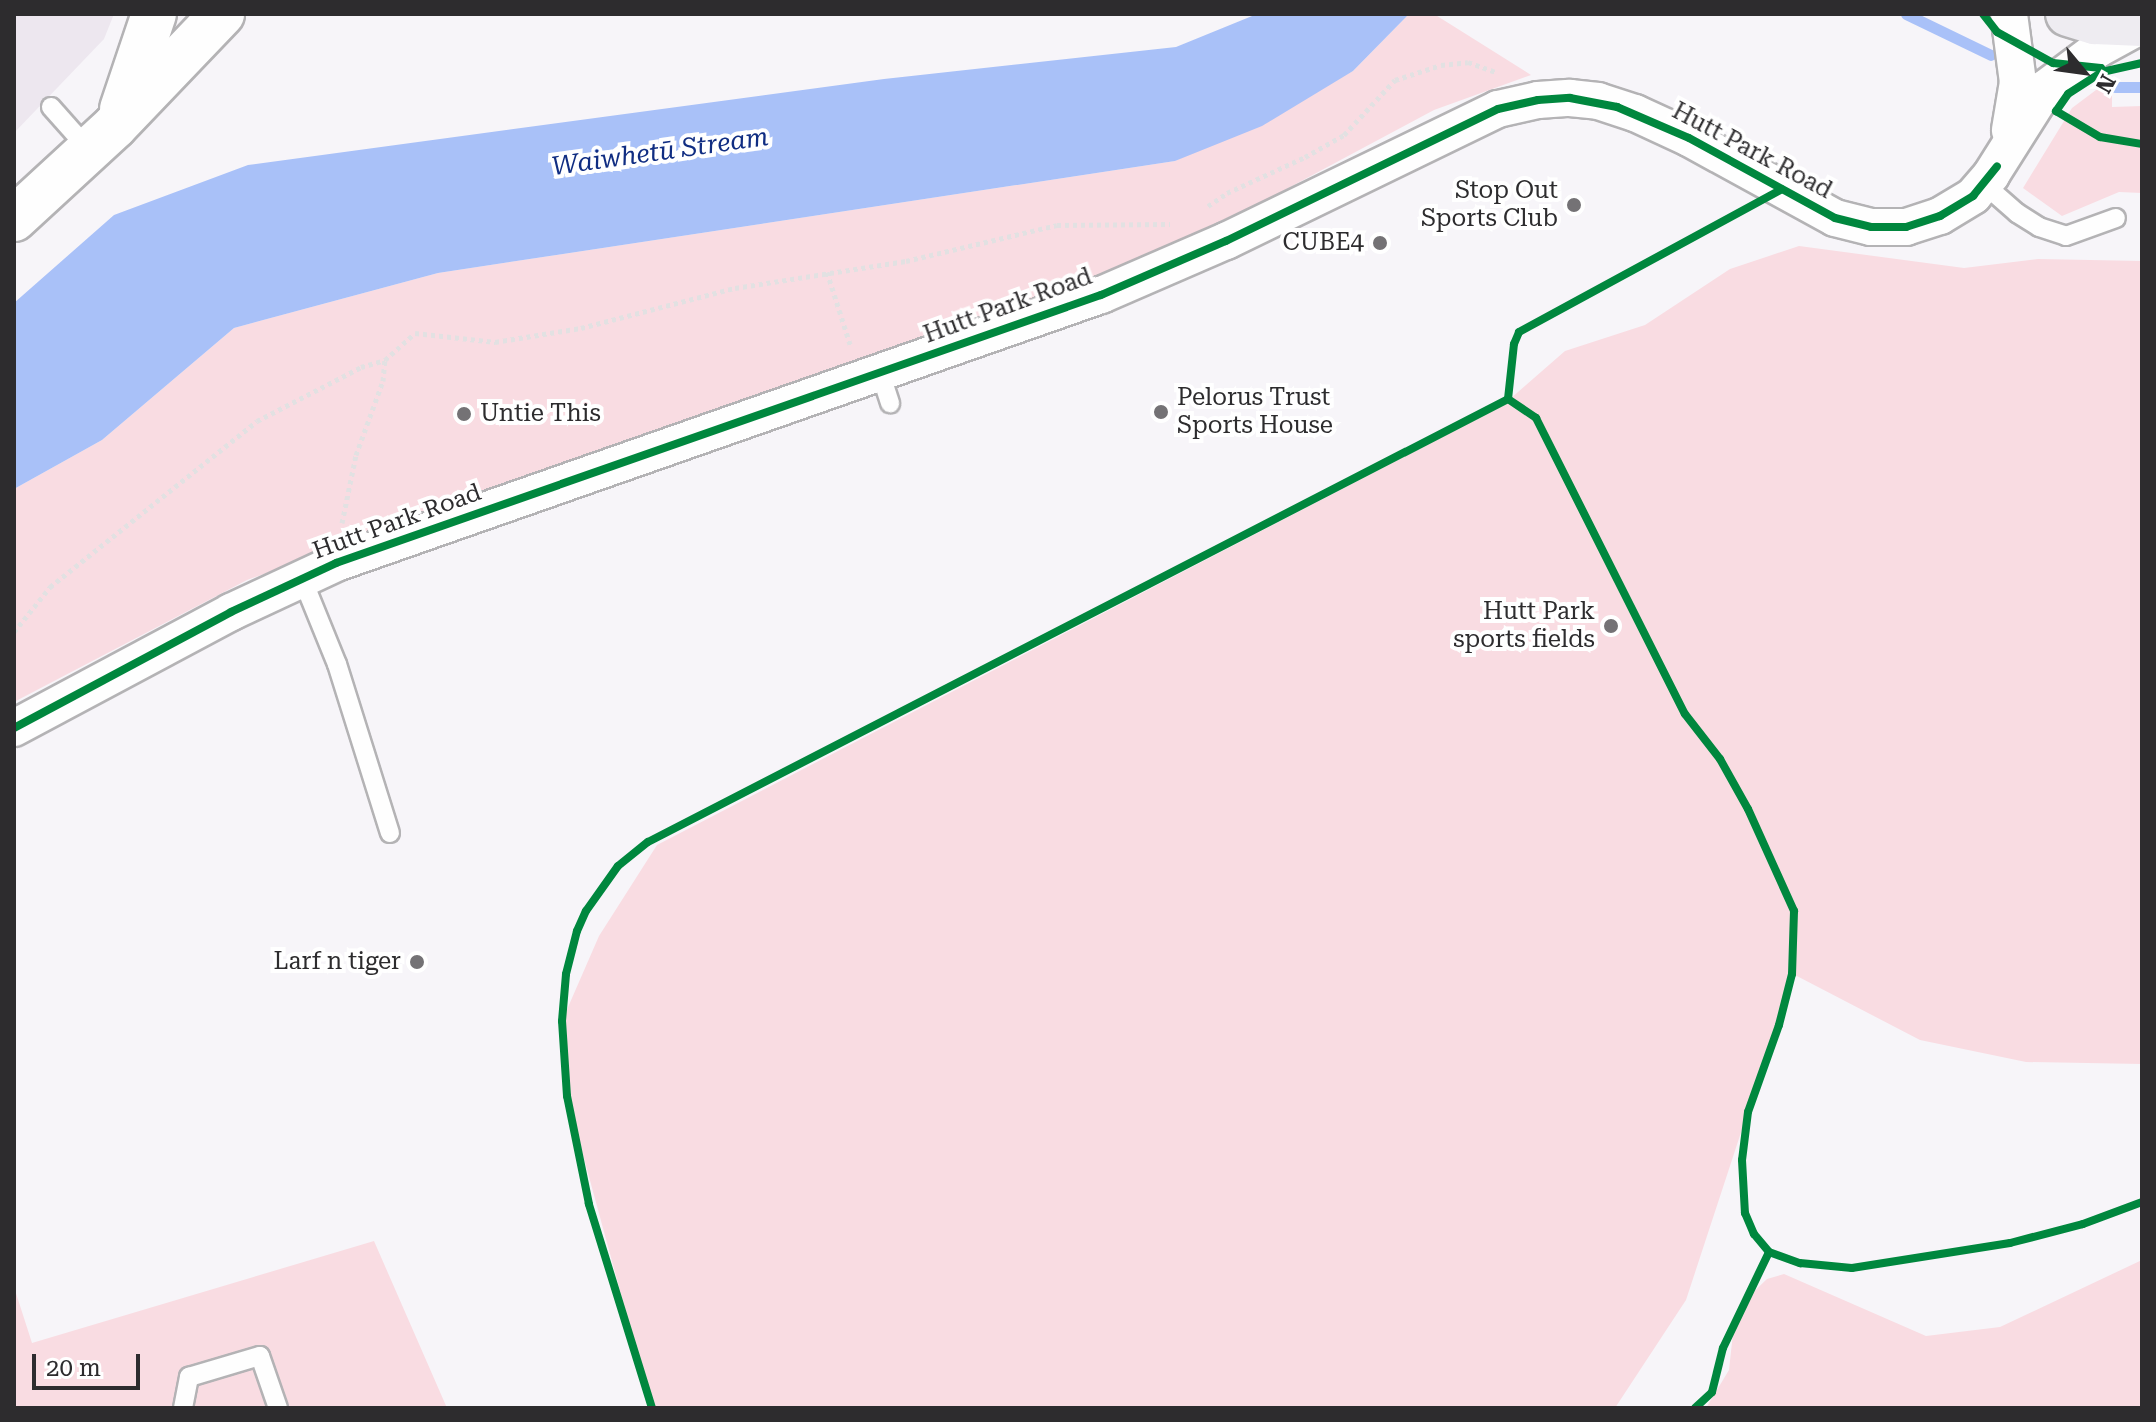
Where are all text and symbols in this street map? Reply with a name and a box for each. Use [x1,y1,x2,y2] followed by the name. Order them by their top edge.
[2044,32,2124,112] north arrow
[2090,70,2120,97] text: N
[1667,97,1837,205] street label: Hutt Park Road
[550,121,770,183] water label: Waiwhetū Stream
[1421,177,1558,233] place label: Stop Out Sports Club
[1565,196,1583,214] marker: Stop Out Sports Club
[1283,229,1364,257] place label: CUBE4
[1371,234,1389,252] marker: CUBE4
[920,262,1096,350] street label: Hutt Park Road
[1177,384,1333,440] place label: Pelorus Trust Sports House
[480,400,601,428] place label: Untie This
[1152,403,1170,421] marker: Pelorus Trust Sports House
[455,405,473,423] marker: Untie This
[309,478,485,566] street label: Hutt Park Road
[1453,598,1595,654] place label: Hutt Park sports fields
[1602,617,1620,635] marker: Hutt Park sports fields
[273,948,401,976] place label: Larf n tiger
[408,953,426,971] marker: Larf n tiger
[36,1338,144,1388] scale bar
[46,1354,101,1382] text: 20 m

